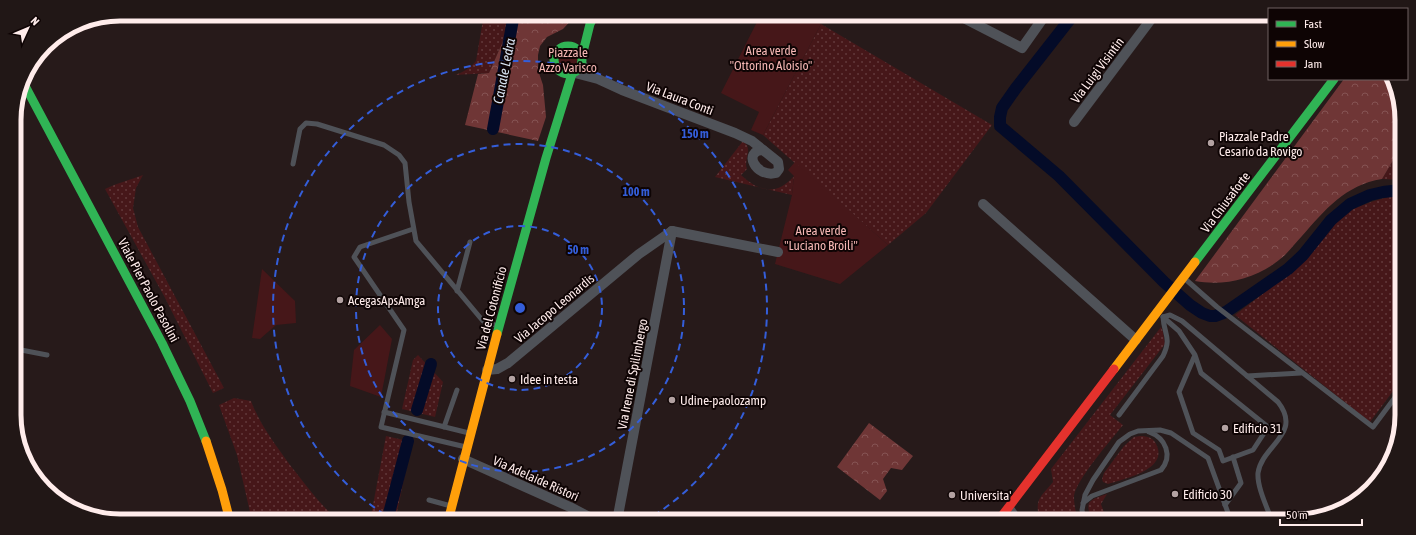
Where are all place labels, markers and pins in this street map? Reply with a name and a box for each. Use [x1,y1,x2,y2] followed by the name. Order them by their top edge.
[1219,129,1302,159] place label: Piazzale Padre Cesario da Rovigo
[1206,138,1216,148] marker: Piazzale Padre Cesario da Rovigo
[348,293,425,308] place label: AcegasApsAmga
[335,295,345,305] marker: AcegasApsAmga
[513,301,527,315] centre of rings
[520,372,578,387] place label: Idee in testa
[507,374,517,384] marker: Idee in testa
[680,393,766,408] place label: Udine-paolozamp
[667,395,677,405] marker: Udine-paolozamp
[1233,421,1282,436] place label: Edificio 31
[1220,423,1230,433] marker: Edificio 31
[1183,487,1232,502] place label: Edificio 30
[960,488,1011,503] place label: Universita'
[1170,489,1180,499] marker: Edificio 30
[947,490,957,500] marker: Universita'

